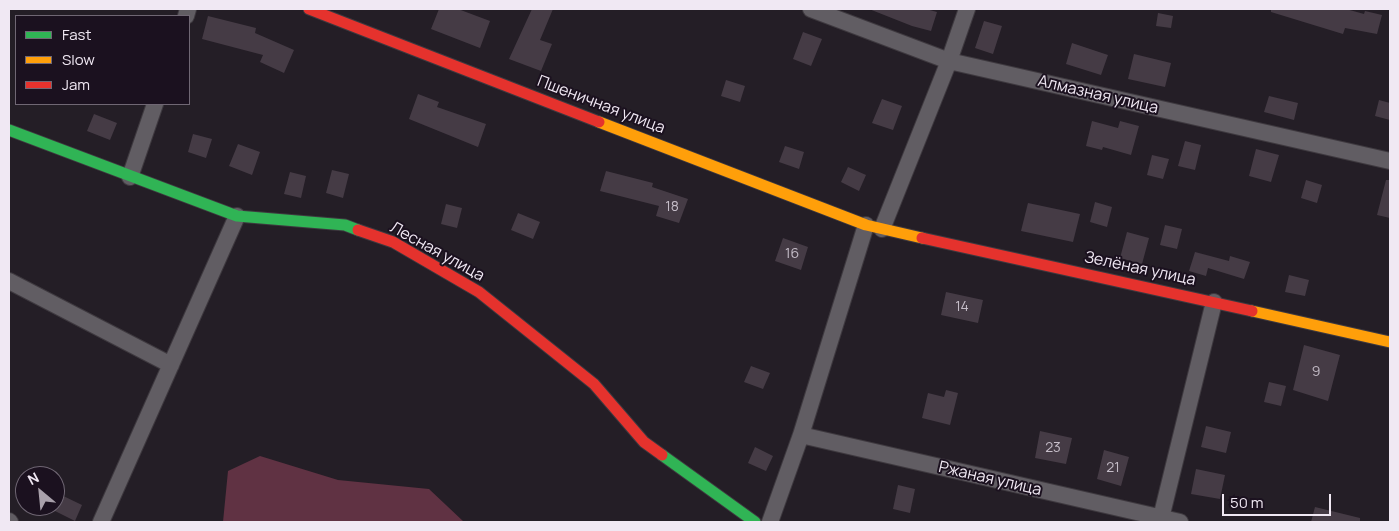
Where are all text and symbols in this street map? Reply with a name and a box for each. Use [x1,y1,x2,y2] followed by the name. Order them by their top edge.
[15,15,190,105] legend
[62,24,91,45] text: Fast
[62,49,95,70] text: Slow
[534,72,668,138] street label: Пшеничная улица
[1036,72,1160,118] street label: Алмазная улица
[62,74,90,95] text: Jam
[665,199,679,215] house number: 18
[386,218,488,286] street label: Лесная улица
[785,246,799,262] house number: 16
[1083,248,1197,290] street label: Зелёная улица
[955,299,969,315] house number: 14
[1312,364,1320,380] house number: 9
[1045,440,1061,456] house number: 23
[937,458,1043,500] street label: Ржаная улица
[1106,460,1120,476] house number: 21
[15,466,65,516] north arrow
[24,467,42,489] text: N
[1224,484,1333,516] scale bar
[1230,492,1264,513] text: 50 m

